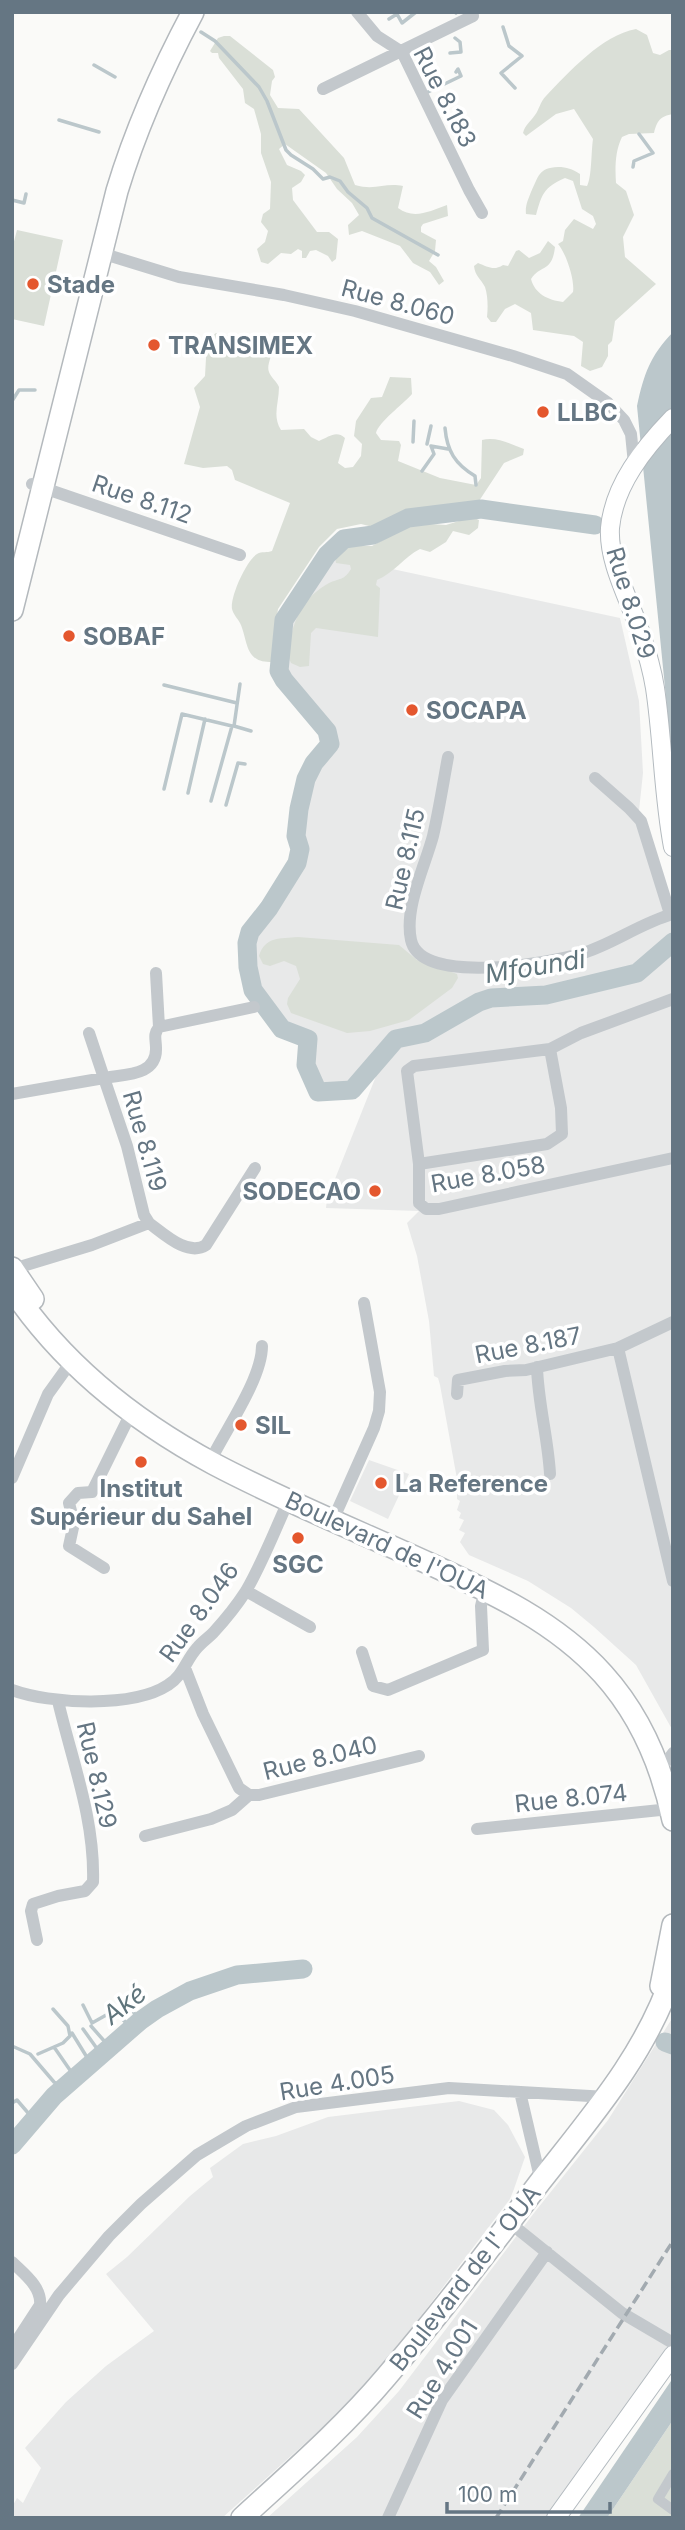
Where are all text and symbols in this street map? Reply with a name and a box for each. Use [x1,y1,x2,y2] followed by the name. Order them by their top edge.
[407,42,483,152] street label: Rue 8.183
[47,270,115,299] place label: Stade
[338,273,458,331] street label: Rue 8.060
[25,276,41,292] marker: Stade
[168,331,313,360] place label: TRANSIMEX
[146,337,162,353] marker: TRANSIMEX
[557,398,618,427] place label: LLBC
[535,404,551,420] marker: LLBC
[88,468,196,530] street label: Rue 8.112
[600,543,662,663] street label: Rue 8.029
[83,622,165,651] place label: SOBAF
[61,628,77,644] marker: SOBAF
[426,696,527,725] place label: SOCAPA
[404,702,420,718] marker: SOCAPA
[379,805,431,913] street label: Rue 8.115
[483,943,588,989] water label: Mfoundi
[117,1087,173,1195] street label: Rue 8.119
[429,1150,547,1198] street label: Rue 8.058
[242,1177,361,1206] place label: SODECAO
[367,1183,383,1199] marker: SODECAO
[472,1320,584,1370] street label: Rue 8.187
[255,1411,291,1440] place label: SIL
[233,1417,249,1433] marker: SIL
[133,1454,149,1470] marker: Institut Supérieur du Sahel
[395,1469,548,1498] place label: La Reference
[30,1474,252,1531] place label: Institut Supérieur du Sahel
[373,1475,389,1491] marker: La Reference
[281,1485,493,1605] street label: Boulevard de l'OUA
[290,1530,306,1546] marker: SGC
[272,1550,324,1579] place label: SGC
[153,1556,245,1668] street label: Rue 8.046
[71,1719,123,1831] street label: Rue 8.129
[260,1730,380,1786] street label: Rue 8.040
[513,1778,629,1818] street label: Rue 8.074
[95,1977,152,2031] water label: Aké
[277,2060,397,2106] street label: Rue 4.005
[383,2179,547,2377] street label: Boulevard de l' OUA
[400,2314,484,2424] street label: Rue 4.001
[447,2470,610,2514] scale bar
[458,2482,517,2507] text: 100 m

